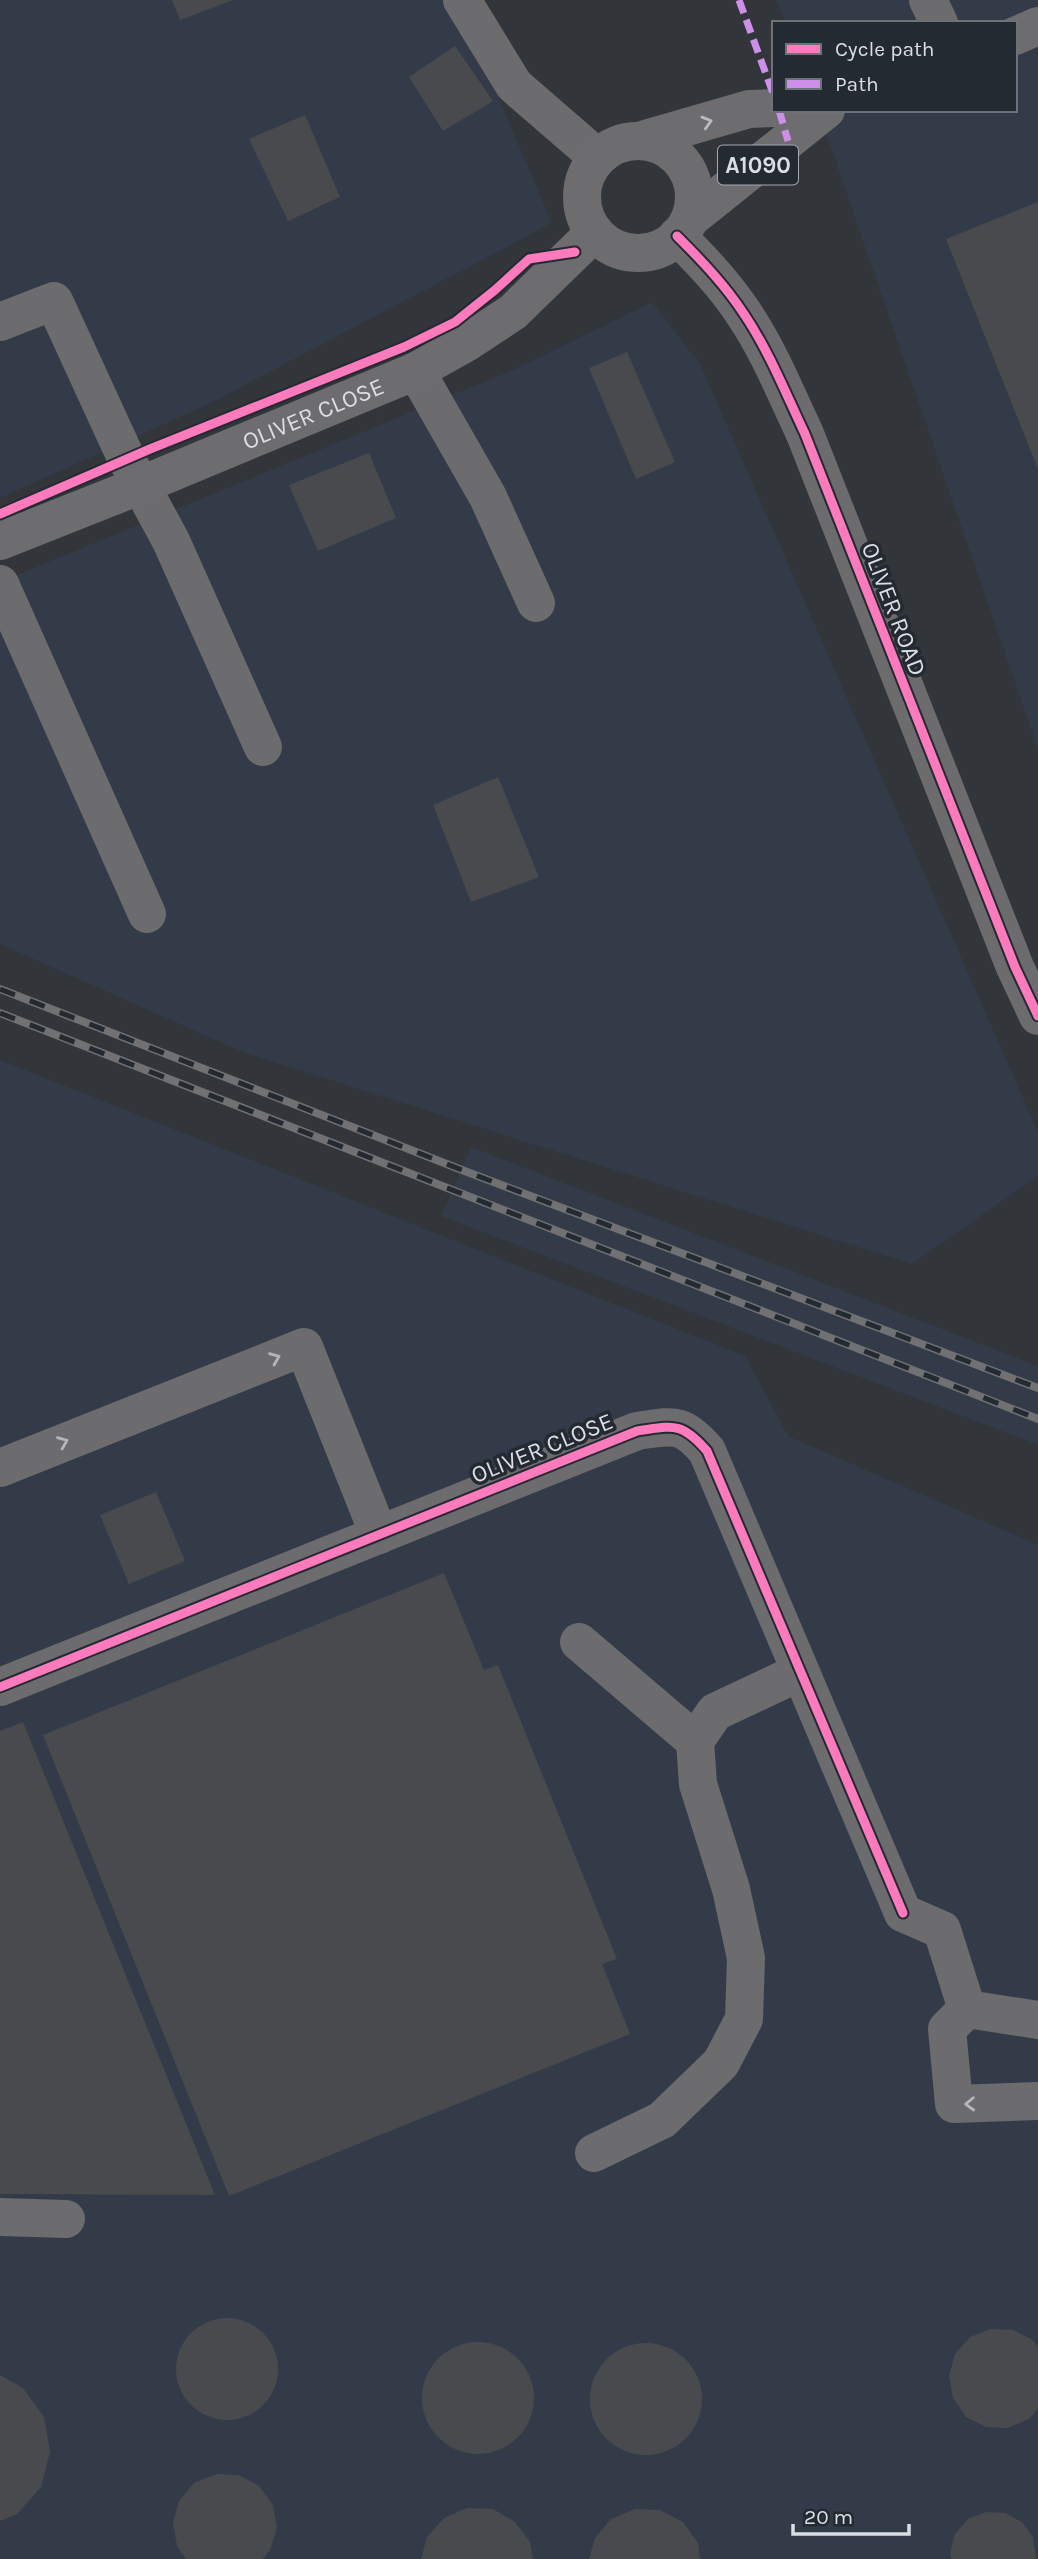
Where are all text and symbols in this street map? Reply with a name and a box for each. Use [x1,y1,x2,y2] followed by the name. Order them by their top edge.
[772,21,1017,112] legend
[835,37,935,61] text: Cycle path
[835,72,879,96] text: Path
[701,115,713,130] one-way arrow
[718,146,798,184] road number: A1090
[238,372,388,455] street label: OLIVER CLOSE
[856,538,932,680] street label: OLIVER ROAD
[268,1353,280,1367] one-way arrow
[467,1407,617,1489] street label: OLIVER CLOSE
[57,1437,69,1451] one-way arrow
[964,2096,975,2111] one-way arrow
[793,2492,908,2536] scale bar
[804,2505,853,2529] text: 20 m

